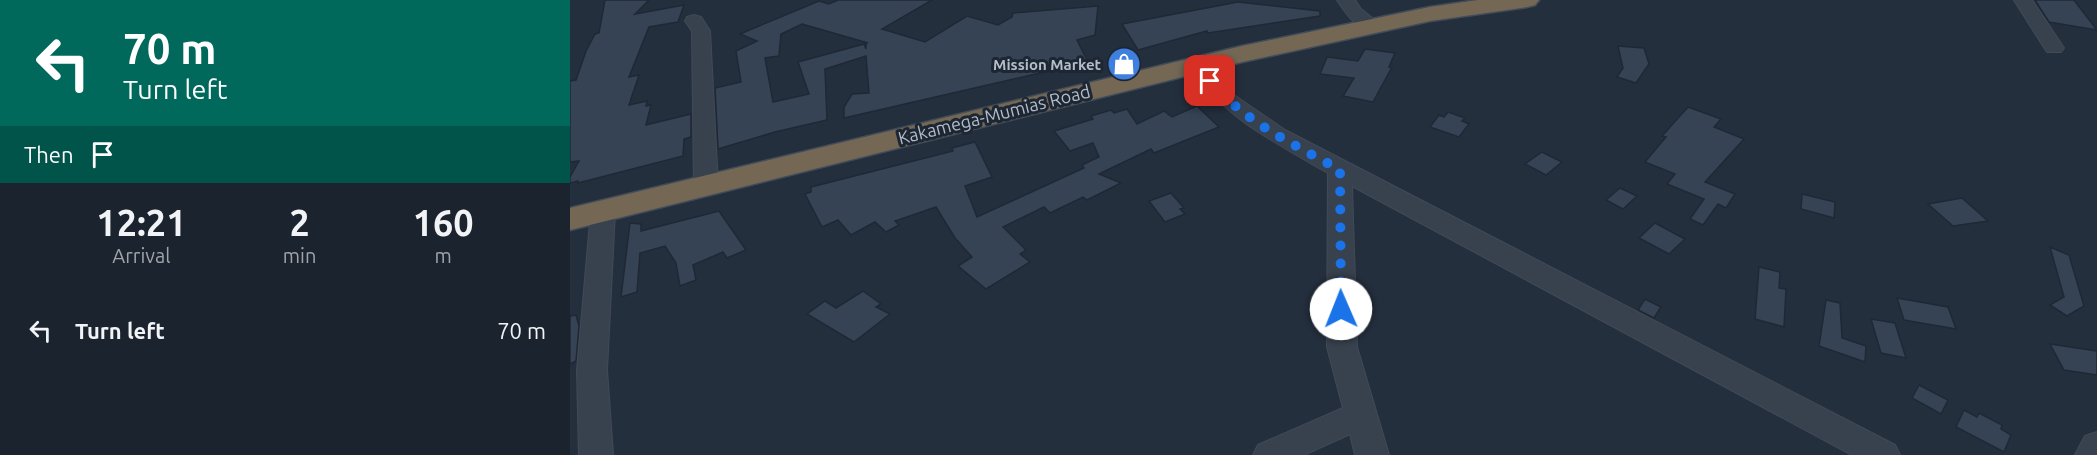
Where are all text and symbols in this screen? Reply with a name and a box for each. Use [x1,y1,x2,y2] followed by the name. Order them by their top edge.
[24,24,102,102] icon: left
[123,25,217,72] text: 70 m
[1106,46,1142,82] shop icon: Mission Market
[1184,55,1235,106] pin
[993,56,1102,73] place label: Mission Market
[1193,64,1226,97] icon: arrive
[123,74,227,104] text: Turn left
[896,80,1092,148] street label: Kakamega-Mumias Road
[86,138,119,171] icon: arrive
[24,142,74,167] text: Then
[96,202,186,243] text: 12:21
[289,202,310,243] text: 2
[413,202,474,243] text: 160
[112,244,171,267] text: Arrival
[283,244,316,267] text: min
[435,244,452,267] text: m
[1309,277,1373,341] position arrow
[24,314,57,347] icon: left
[75,318,165,343] text: Turn left
[497,318,546,343] text: 70 m

